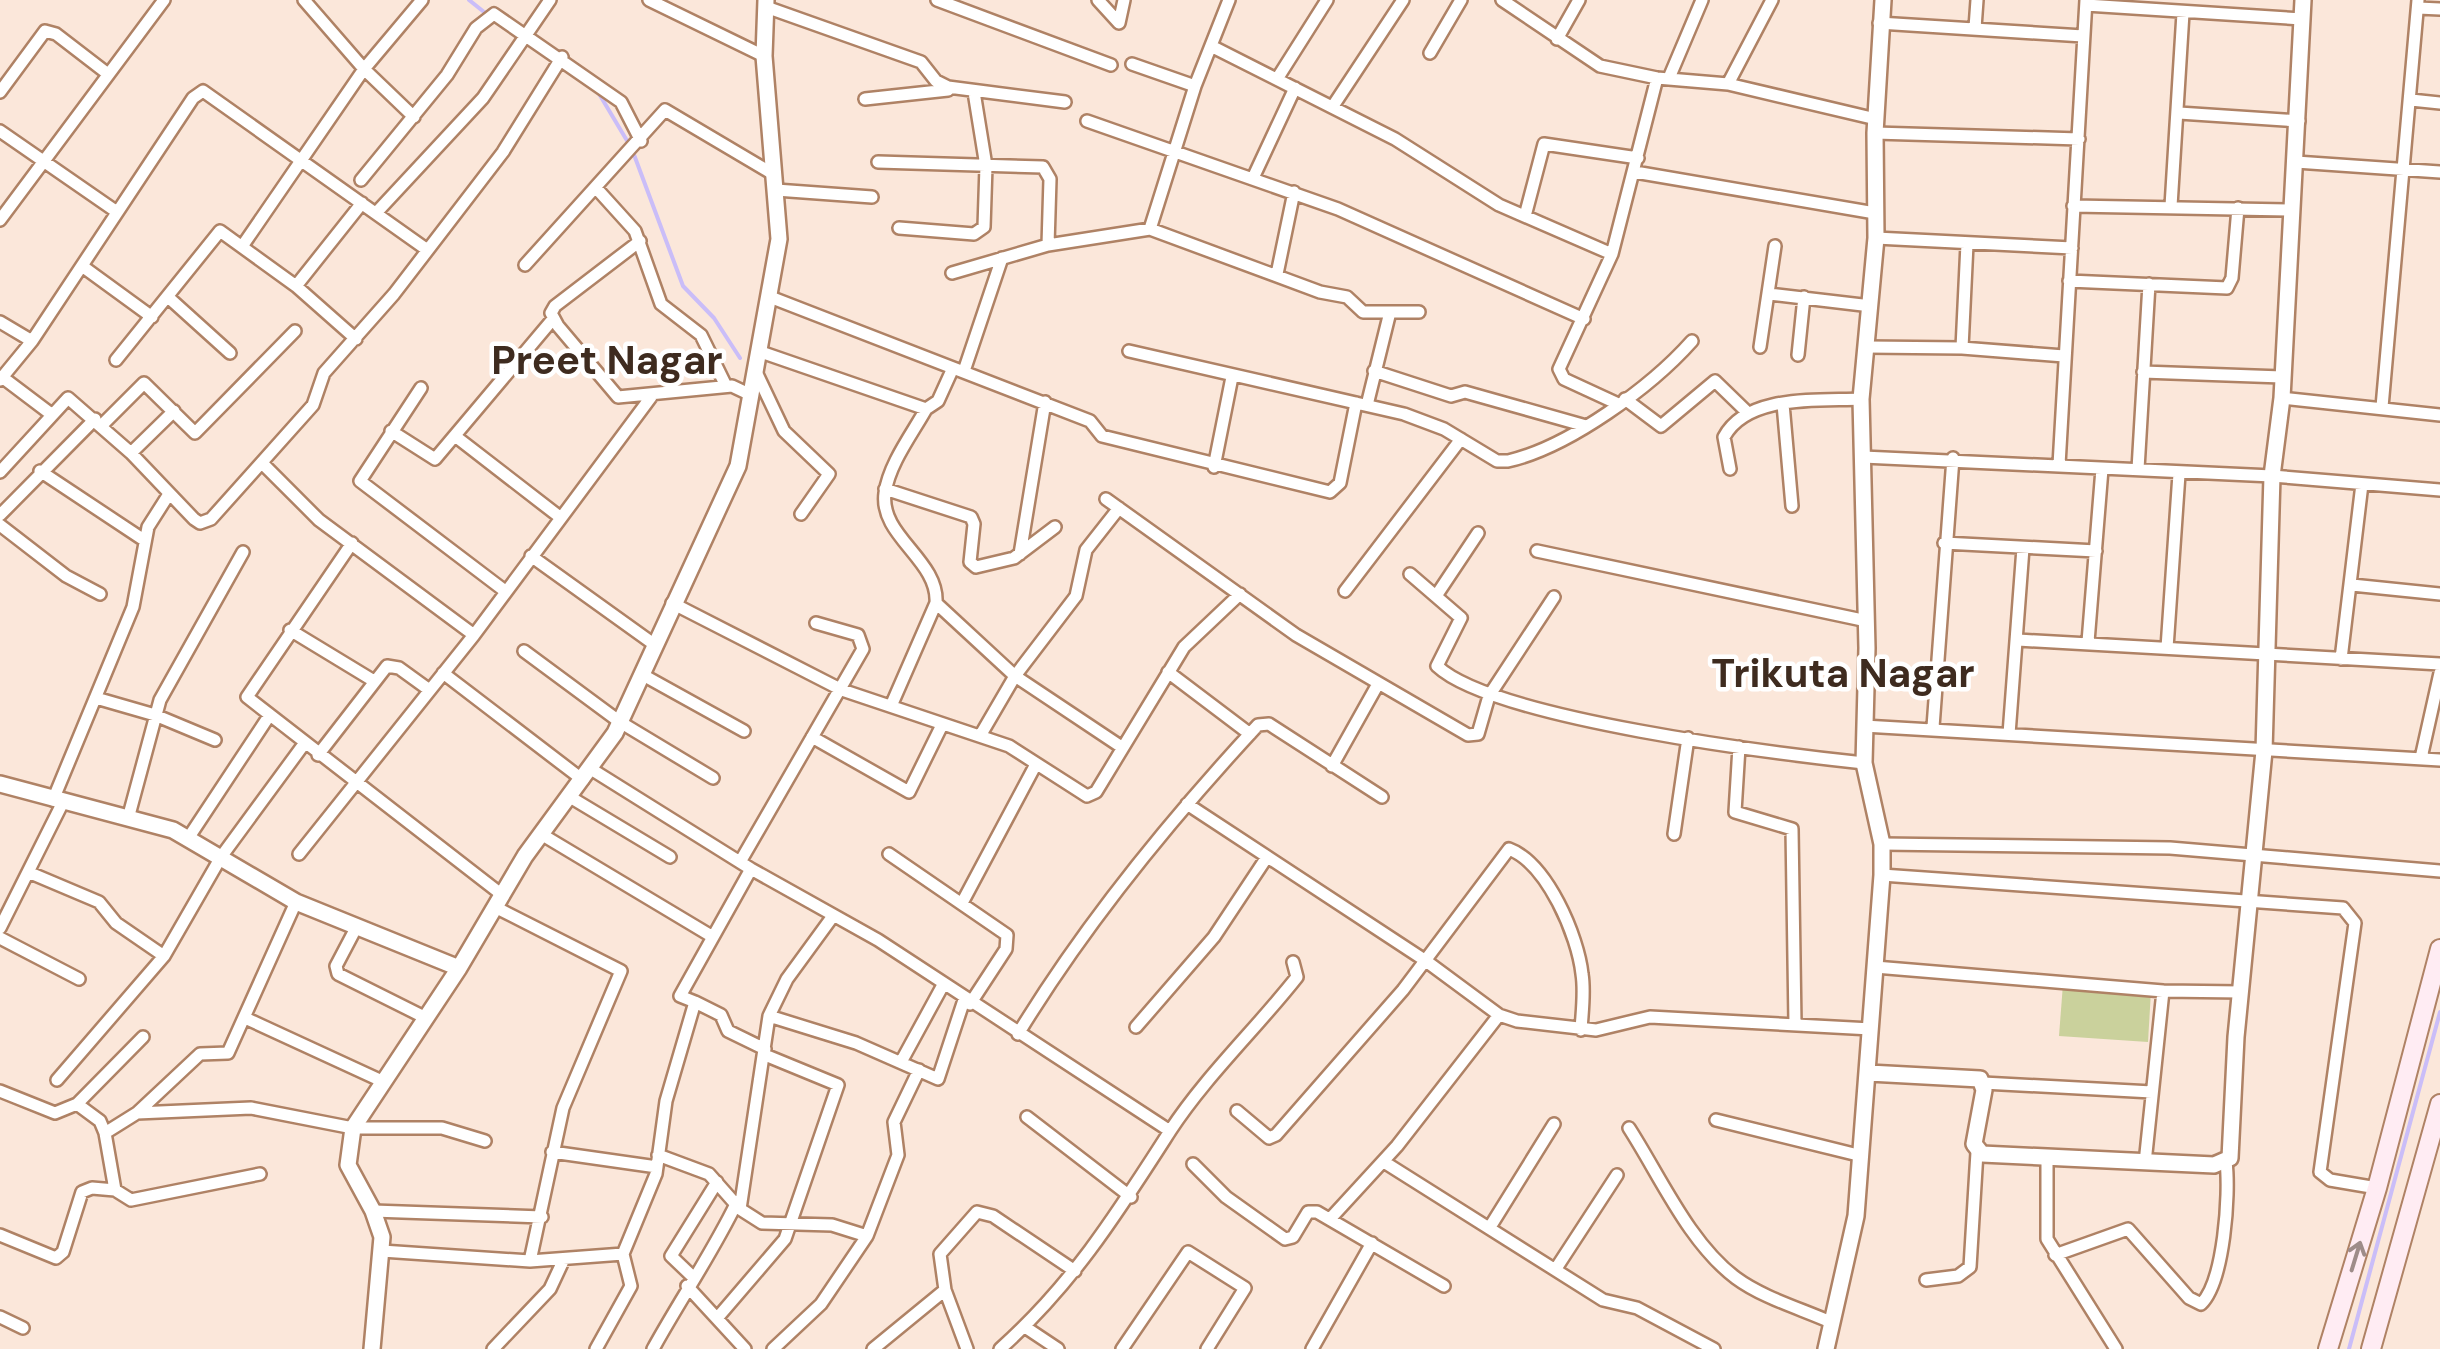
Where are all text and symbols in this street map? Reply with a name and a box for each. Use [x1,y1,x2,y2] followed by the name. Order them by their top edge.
[491,334,723,386] district label: Preet Nagar
[1711,647,1975,699] district label: Trikuta Nagar
[2349,1241,2367,1272] one-way arrow

